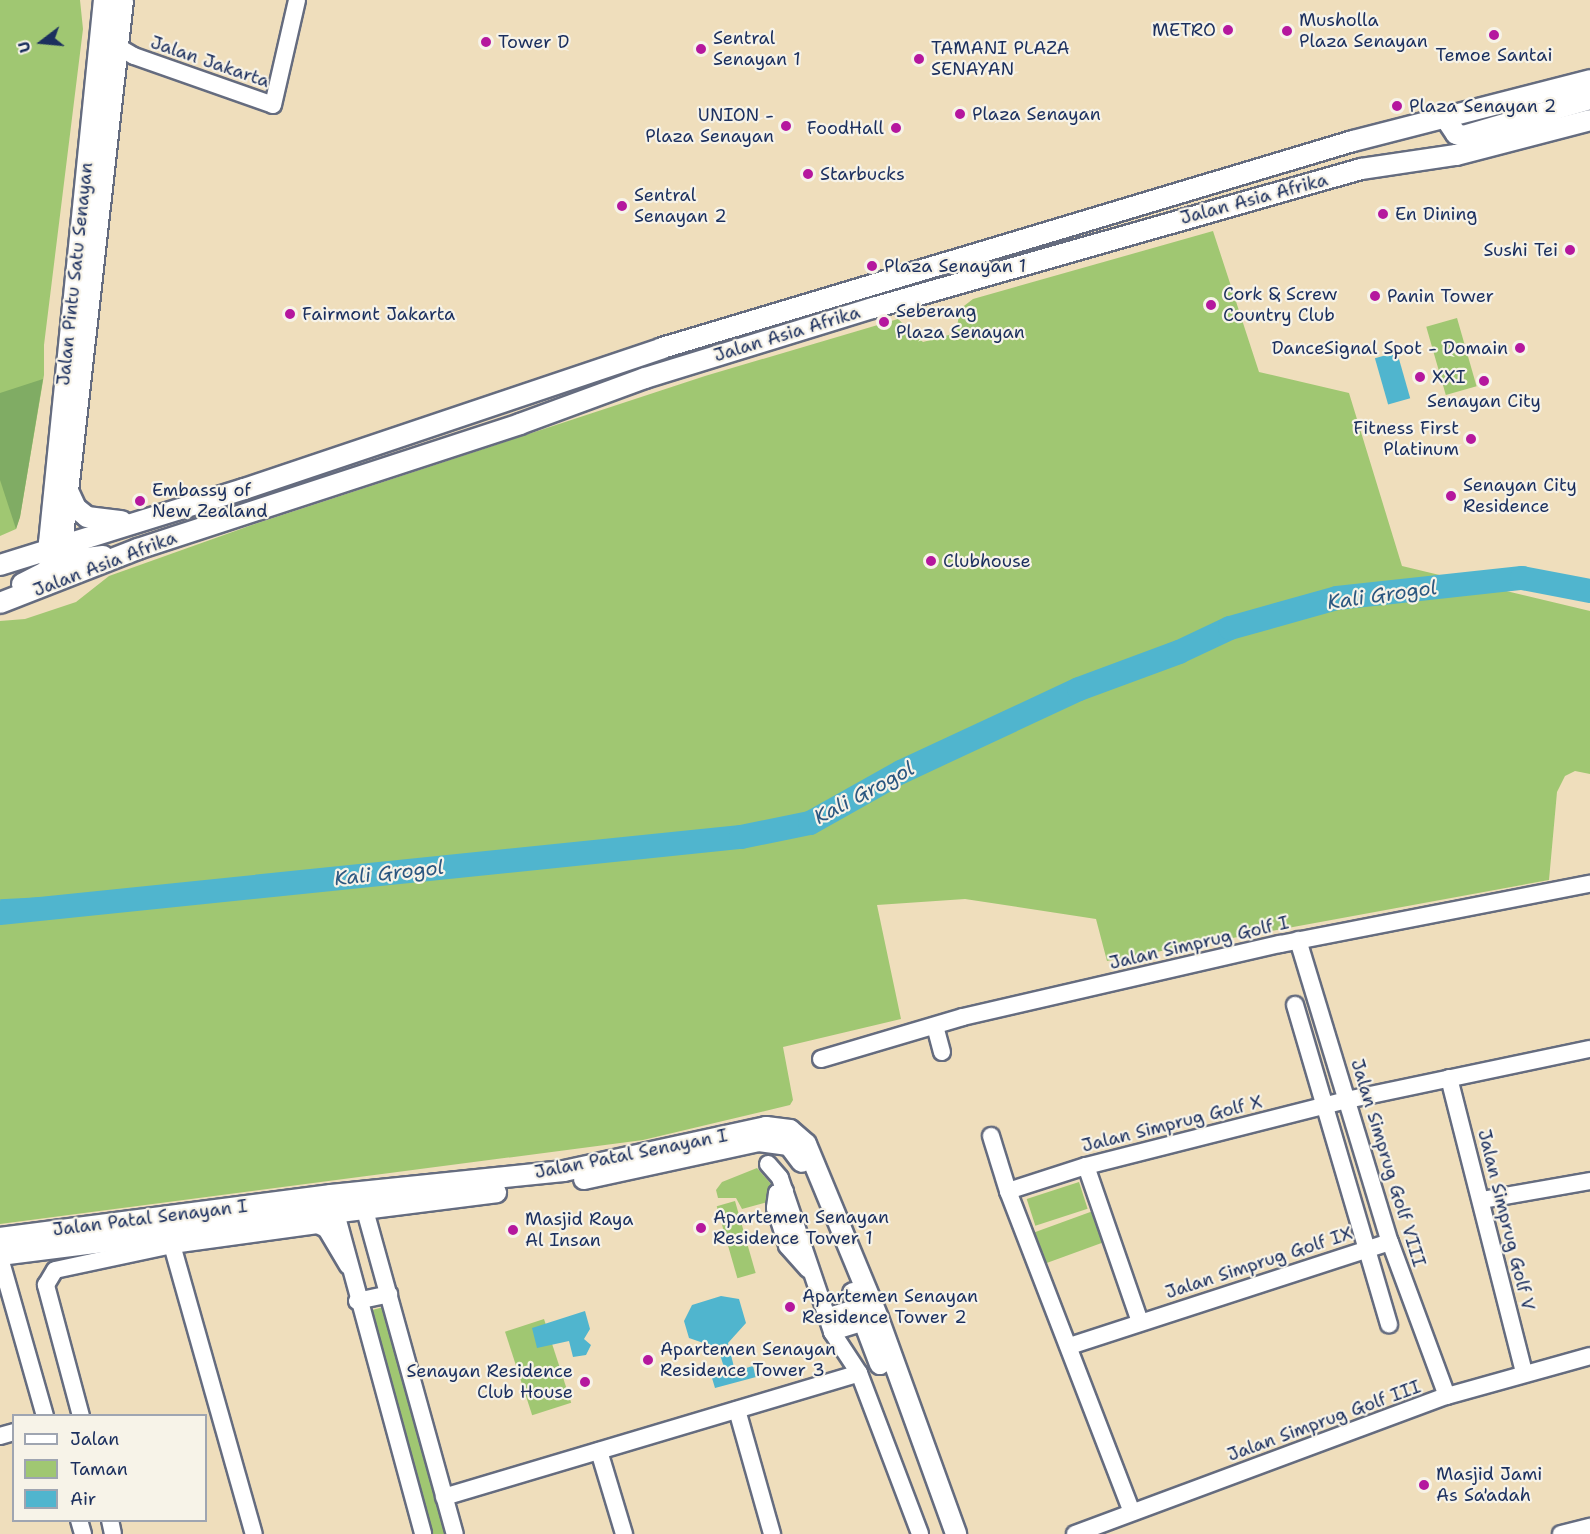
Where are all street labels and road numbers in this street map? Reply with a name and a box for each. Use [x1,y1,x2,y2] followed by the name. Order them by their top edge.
[148,32,272,92] street label: Jalan Jakarta
[53,161,97,387] street label: Jalan Pintu Satu Senayan
[1178,169,1330,229] street label: Jalan Asia Afrika
[711,301,863,367] street label: Jalan Asia Afrika
[30,527,180,601] street label: Jalan Asia Afrika
[1107,912,1291,974] street label: Jalan Simprug Golf I
[1346,1056,1430,1270] street label: Jalan Simprug Golf VIII
[1079,1091,1265,1157] street label: Jalan Simprug Golf X
[533,1125,729,1183] street label: Jalan Patal Senayan I
[1473,1127,1539,1313] street label: Jalan Simprug Golf V
[51,1195,249,1241] street label: Jalan Patal Senayan I
[1163,1222,1355,1304] street label: Jalan Simprug Golf IX
[1224,1376,1424,1466] street label: Jalan Simprug Golf III

